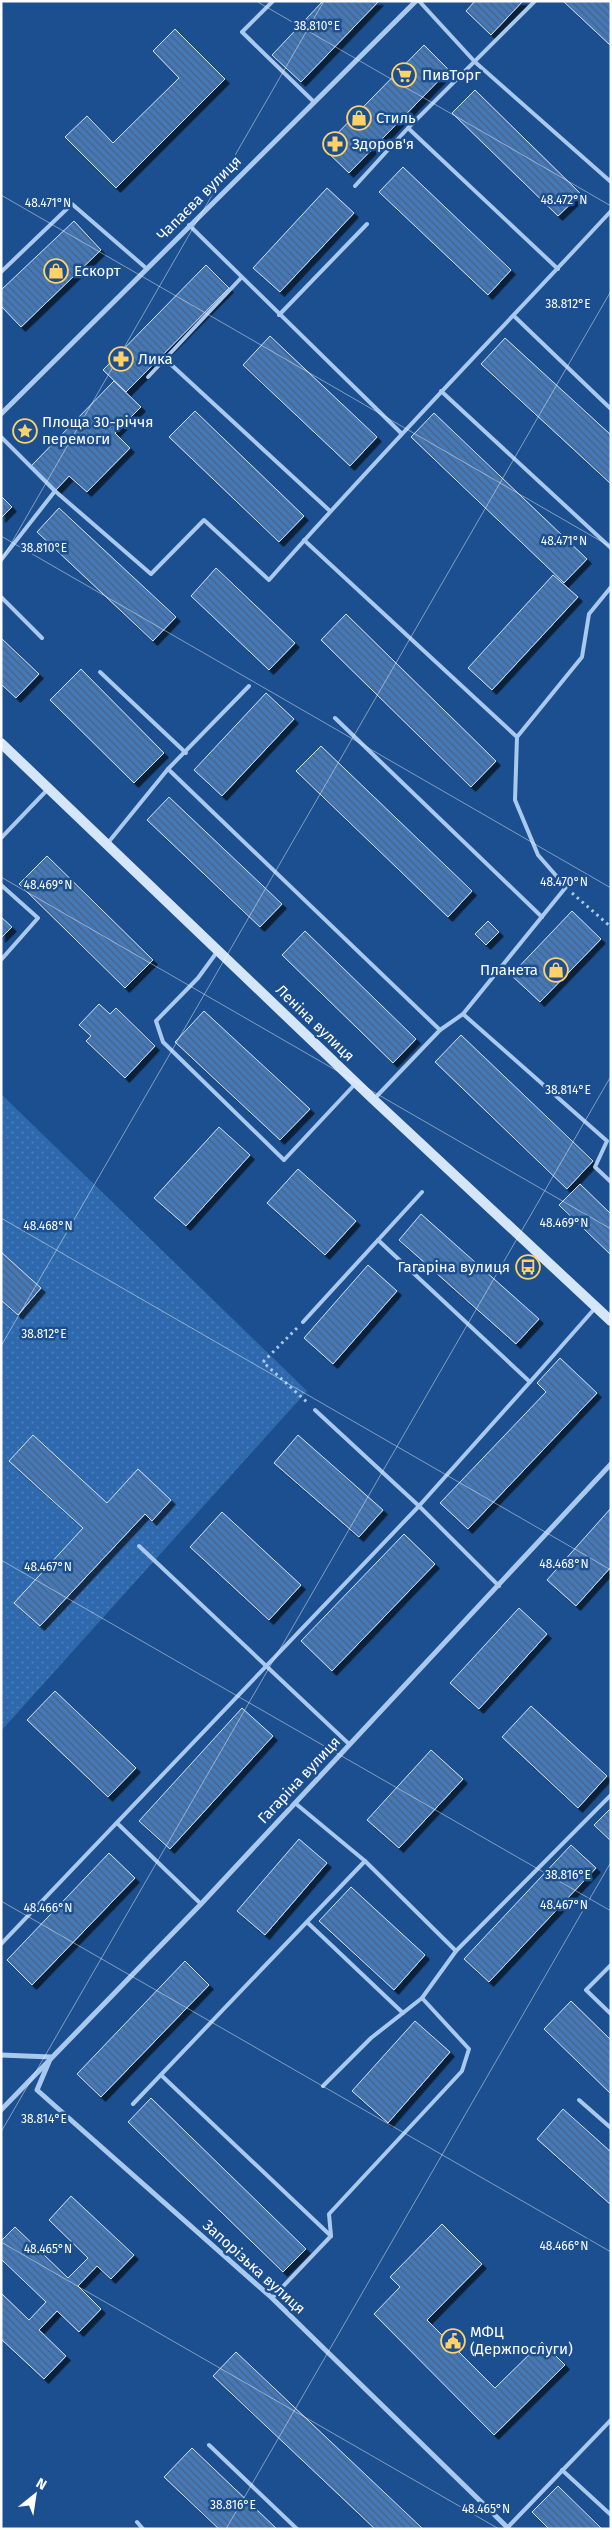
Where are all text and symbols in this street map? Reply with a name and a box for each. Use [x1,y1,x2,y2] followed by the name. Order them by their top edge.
[294,19,340,33] text: 38.810°E
[391,62,417,88] supermarket icon: ПивТорг
[422,66,481,84] place label: ПивТорг
[346,105,372,131] shop icon: Стиль
[376,109,416,127] place label: Стиль
[322,131,348,157] pharmacy icon: Здоров'я
[352,135,414,153] place label: Здоров'я
[153,152,245,244] street label: Чапаєва вулиця
[540,193,588,207] text: 48.472°N
[25,196,71,210] text: 48.471°N
[43,258,69,284] shop icon: Ескорт
[74,262,121,280] place label: Ескорт
[545,297,591,311] text: 38.812°E
[108,346,134,372] pharmacy icon: Лика
[138,350,173,368] place label: Лика
[42,413,153,448] place label: Площа 30-річчя перемоги
[12,418,38,444] place icon: Площа 30-річчя перемоги
[541,534,587,548] text: 48.471°N
[21,541,67,555] text: 38.810°E
[540,875,588,889] text: 48.470°N
[24,878,72,892] text: 48.469°N
[543,957,569,983] shop icon: Планета
[480,961,538,979] place label: Планета
[272,981,358,1065] street label: Леніна вулиця
[545,1083,591,1097] text: 38.814°E
[540,1216,588,1230] text: 48.469°N
[23,1219,73,1233] text: 48.468°N
[515,1254,541,1280] bus stop icon: Гагаріна вулиця
[397,1258,510,1276] place label: Гагаріна вулиця
[21,1327,67,1341] text: 38.812°E
[539,1557,589,1571] text: 48.468°N
[24,1560,72,1574] text: 48.467°N
[254,1733,344,1827] street label: Гагаріна вулиця
[545,1868,591,1882] text: 38.816°E
[540,1898,588,1912] text: 48.467°N
[23,1901,73,1915] text: 48.466°N
[21,2112,67,2126] text: 38.814°E
[199,2216,309,2318] street label: Запорізька вулиця
[539,2239,589,2253] text: 48.466°N
[24,2242,72,2256] text: 48.465°N
[470,2323,573,2358] place label: МФЦ (Держпослуги)
[440,2328,466,2354] public building icon: МФЦ (Держпослуги)
[10,2470,60,2520] north arrow
[33,2474,50,2494] text: N
[210,2498,256,2512] text: 38.816°E
[462,2502,510,2516] text: 48.465°N

